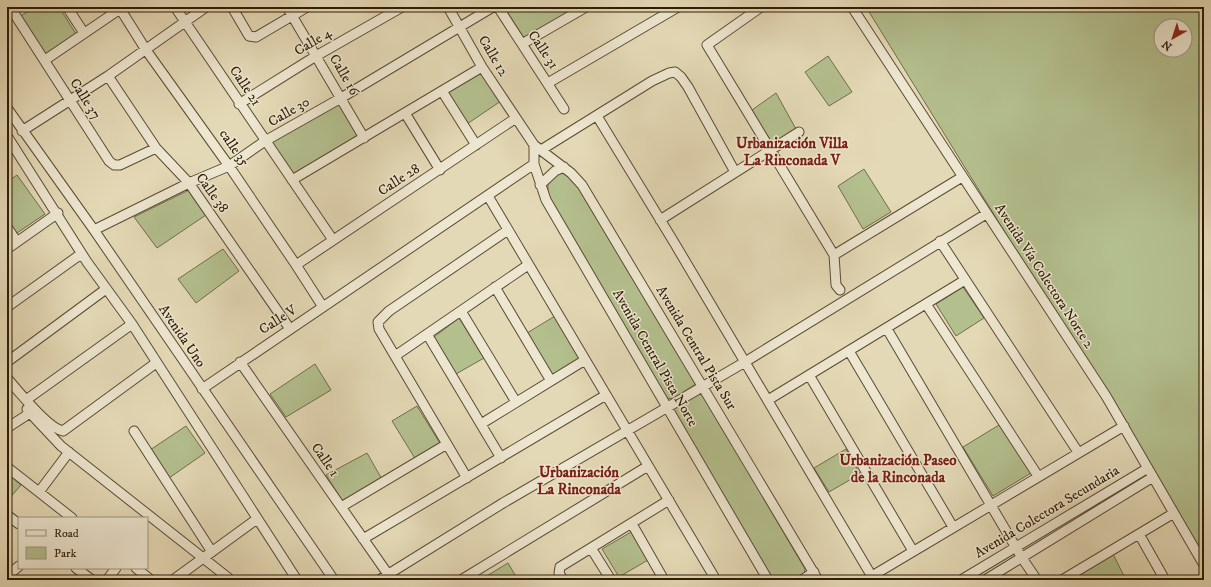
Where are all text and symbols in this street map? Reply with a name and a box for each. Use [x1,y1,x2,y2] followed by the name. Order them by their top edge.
[1153,18,1193,58] north arrow
[291,23,336,60] street label: Calle 4
[524,27,562,73] street label: Calle 31
[474,32,512,80] street label: Calle 12
[1159,37,1175,53] text: N
[325,51,363,100] street label: Calle 16
[225,63,265,109] street label: Calle 21
[65,75,105,123] street label: Calle 37
[265,93,313,131] street label: Calle 30
[215,126,253,170] street label: calle 35
[736,134,849,170] district label: Urbanización Villa La Rinconada V
[375,160,423,200] street label: Calle 28
[192,170,232,216] street label: Calle 38
[990,200,1098,352] street label: Avenida Vía Colectora Norte 2
[652,283,741,414] street label: Avenida Central Pista Sur
[608,286,702,430] street label: Avenida Central Pista Norte
[154,301,210,371] street label: Avenida Uno
[256,301,301,339] street label: Calle V
[307,439,343,481] street label: Calle 1
[839,451,957,487] district label: Urbanización Paseo de la Rinconada
[971,462,1123,562] street label: Avenida Colectora Secundaria
[537,463,622,499] district label: Urbanización La Rinconada
[18,517,148,569] legend
[54,526,79,541] text: Road
[54,546,76,561] text: Park

